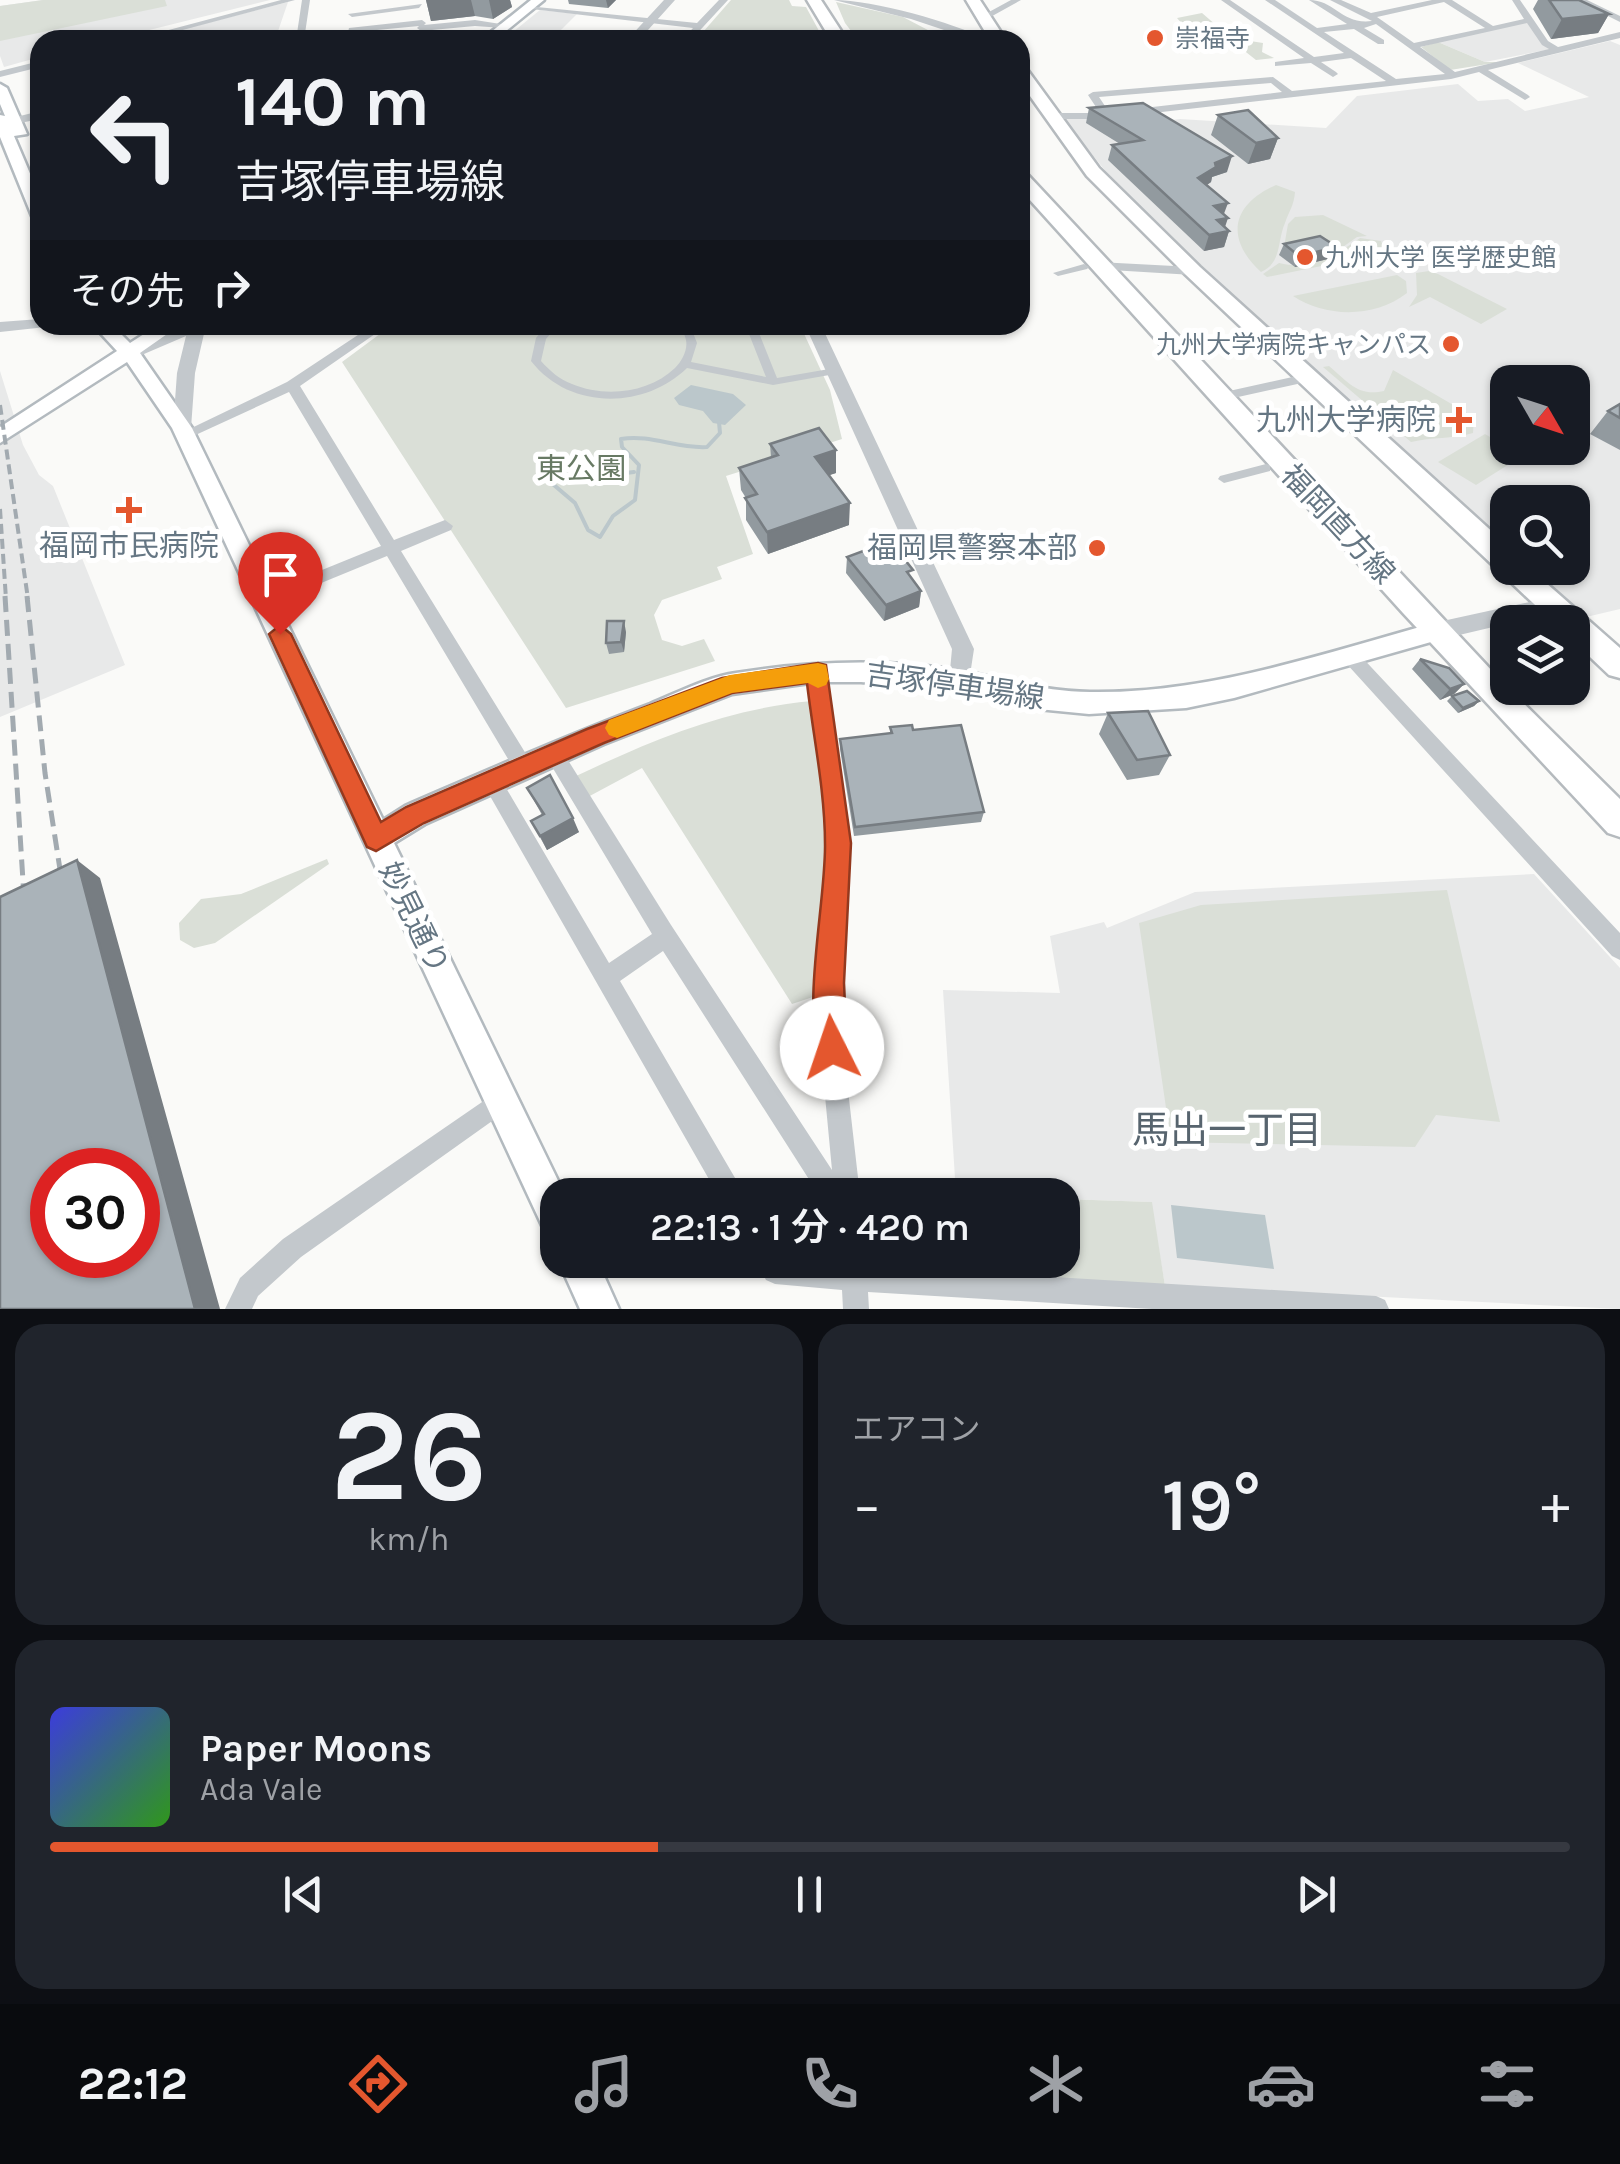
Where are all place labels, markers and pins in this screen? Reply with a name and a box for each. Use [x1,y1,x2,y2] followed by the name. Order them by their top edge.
[1175,24,1250,53] place label: 崇福寺
[1144,27,1166,49] marker: 崇福寺
[1325,243,1556,272] place label: 九州大学 医学歴史館
[1294,246,1316,268] marker: 九州大学 医学歴史館
[1156,330,1431,359] place label: 九州大学病院キャンパス
[1440,333,1462,355] marker: 九州大学病院キャンパス
[1256,402,1436,438] place label: 九州大学病院
[1446,407,1472,433] marker: 九州大学病院
[116,497,142,523] marker: 福岡市民病院
[39,528,219,564] place label: 福岡市民病院
[867,530,1077,566] place label: 福岡県警察本部
[238,532,323,635] pin
[1086,537,1108,559] marker: 福岡県警察本部

